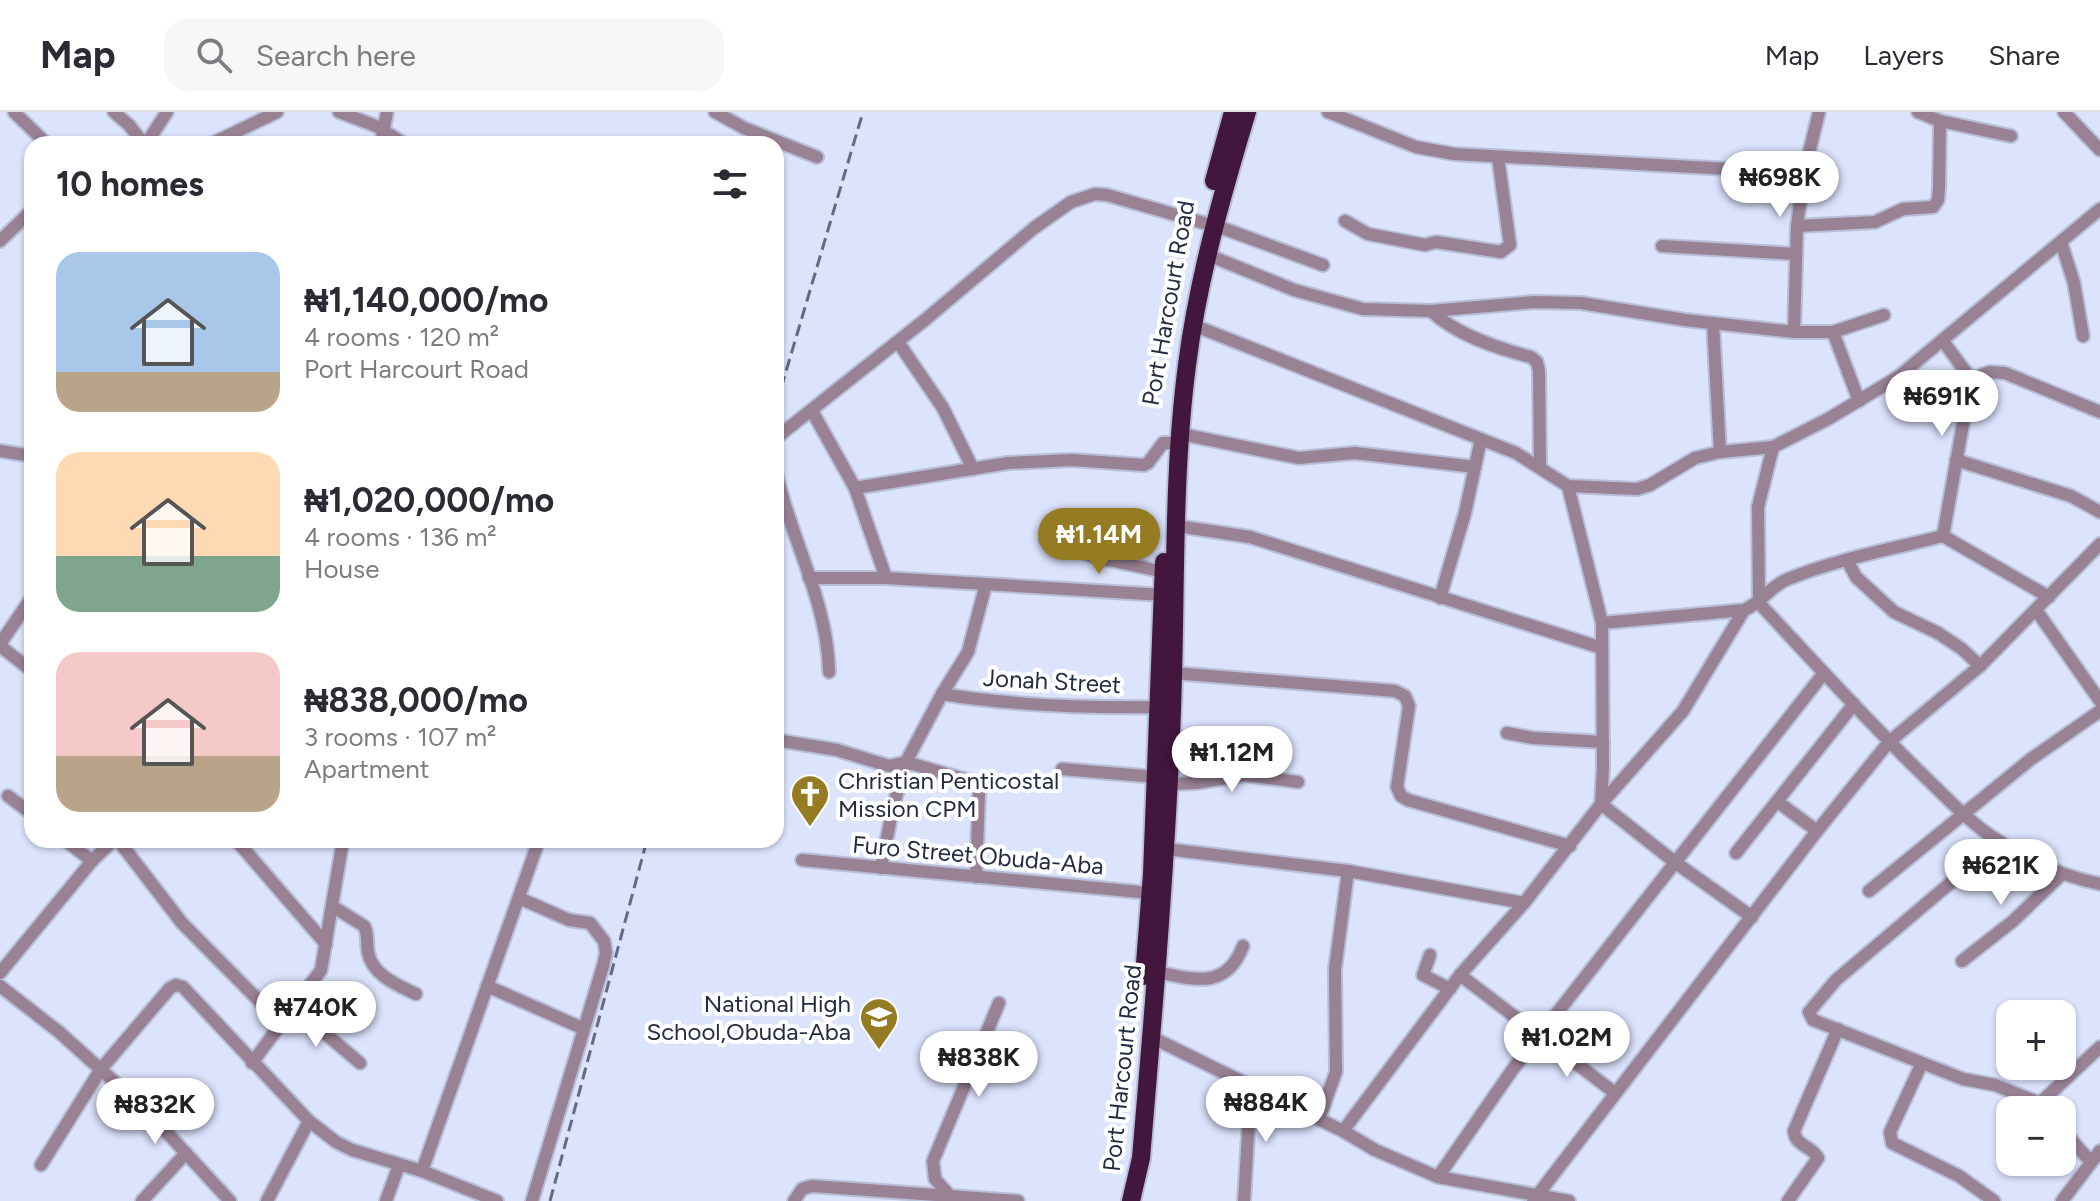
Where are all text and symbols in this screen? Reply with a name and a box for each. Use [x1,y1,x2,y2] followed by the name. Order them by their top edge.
[164,19,724,91] search box
[40,32,116,78] text: Map
[192,33,236,77] icon: search
[256,37,416,74] text: Search here
[1765,38,1819,72] text: Map
[1863,38,1944,72] text: Layers
[1988,38,2060,72] text: Share
[1724,151,1836,219] pin: ₦698K
[1739,161,1821,193] text: ₦698K
[708,162,752,206] icon: filters
[56,164,204,205] text: 10 homes
[1136,198,1200,408] street label: Port Harcourt Road
[304,280,548,321] text: ₦1,140,000/mo
[120,284,216,380] icon: home
[304,321,499,353] text: 4 rooms · 120 m²
[304,353,529,385] text: Port Harcourt Road
[1886,370,1998,438] pin: ₦691K
[1903,380,1981,412] text: ₦691K
[304,480,554,521] text: ₦1,020,000/mo
[120,484,216,580] icon: home
[1034,508,1164,576] pin: ₦1.14M
[1056,518,1142,550] text: ₦1.14M
[304,521,497,553] text: 4 rooms · 136 m²
[304,553,379,585] text: House
[982,663,1122,699] street label: Jonah Street
[304,680,528,721] text: ₦838,000/mo
[120,684,216,780] icon: home
[304,721,497,753] text: 3 rooms · 107 m²
[1167,726,1297,794] pin: ₦1.12M
[1190,736,1274,768] text: ₦1.12M
[304,753,430,785] text: Apartment
[838,766,1059,823] place label: Christian Penticostal Mission CPM
[789,773,831,828] church icon: Christian Penticostal Mission CPM
[851,830,1105,880] street label: Furo Street Obuda-Aba
[1945,839,2057,907] pin: ₦621K
[1962,849,2040,881] text: ₦621K
[1097,963,1147,1173] street label: Port Harcourt Road
[260,981,372,1049] pin: ₦740K
[646,989,851,1046] place label: National High School,Obuda-Aba
[274,991,358,1023] text: ₦740K
[858,996,900,1051] school or university icon: National High School,Obuda-Aba
[1996,1000,2076,1176] map controls
[1996,1000,2076,1080] button: +
[1502,1011,1632,1079] pin: ₦1.02M
[1522,1021,1612,1053] text: ₦1.02M
[923,1031,1035,1099] pin: ₦838K
[938,1041,1020,1073] text: ₦838K
[1210,1076,1322,1144] pin: ₦884K
[99,1078,211,1146] pin: ₦832K
[1224,1086,1308,1118] text: ₦884K
[114,1088,196,1120] text: ₦832K
[1996,1096,2076,1176] button: −

